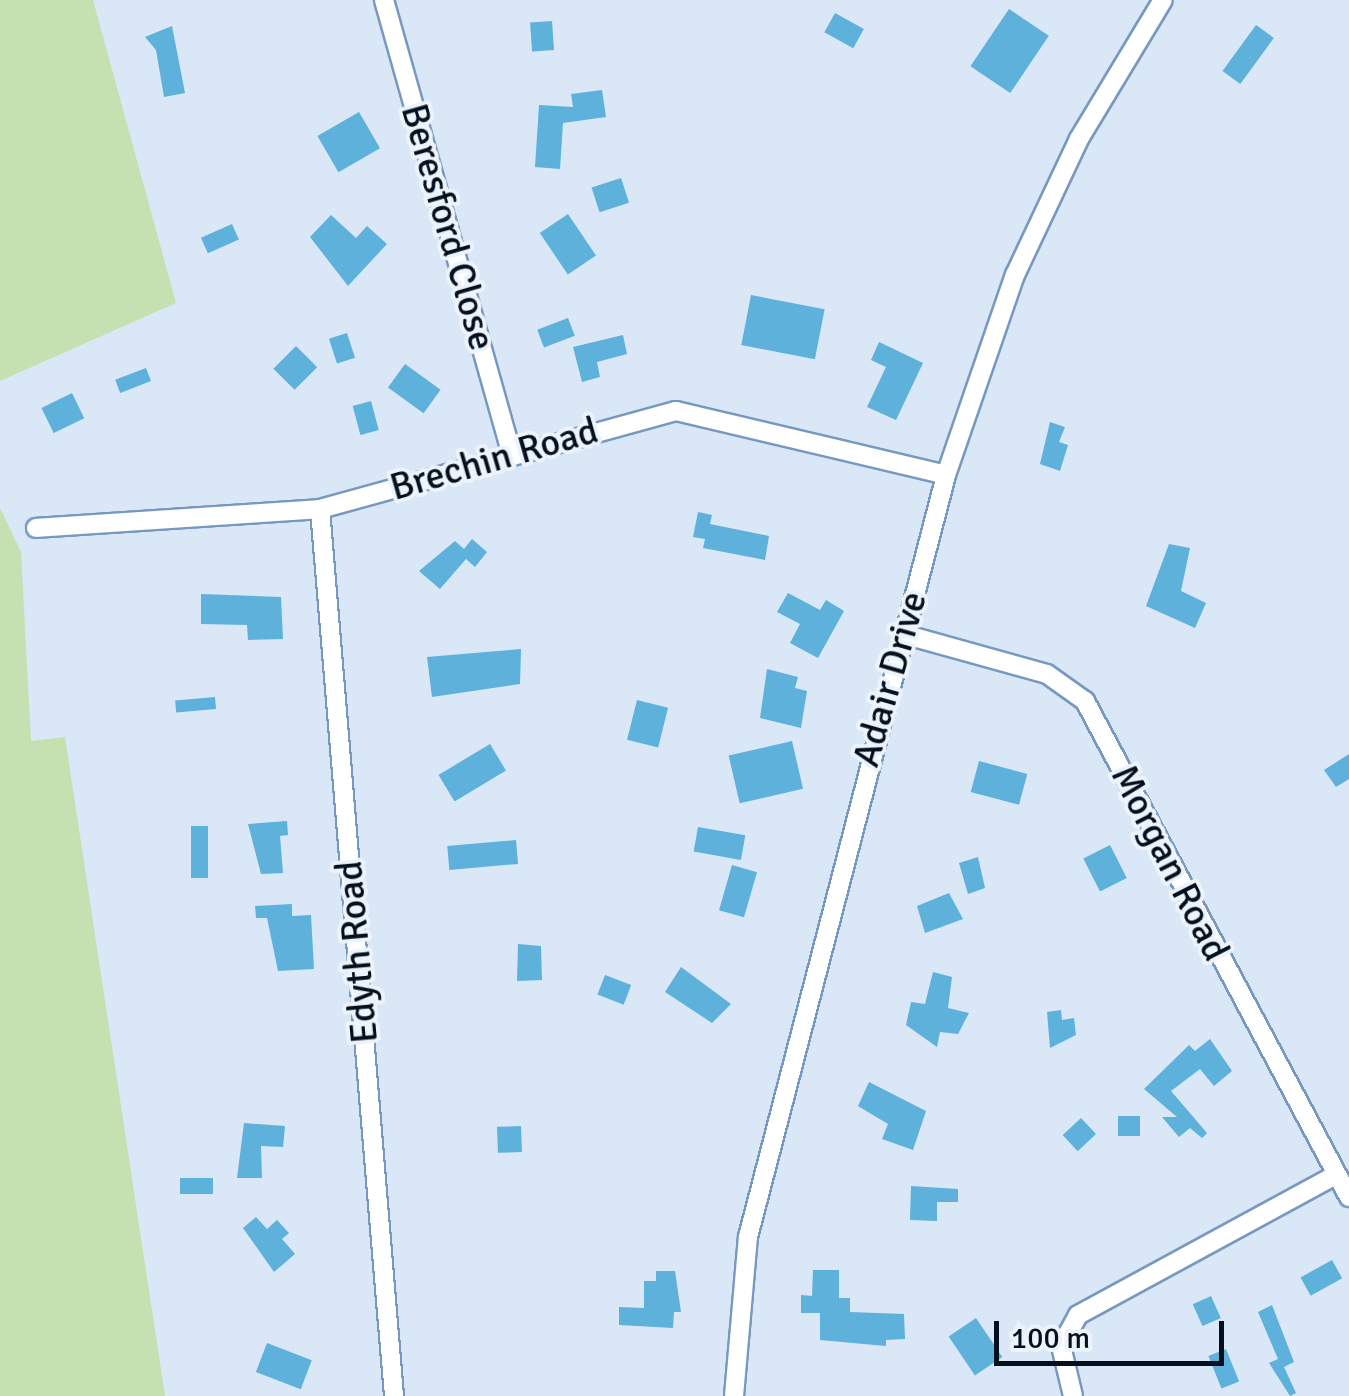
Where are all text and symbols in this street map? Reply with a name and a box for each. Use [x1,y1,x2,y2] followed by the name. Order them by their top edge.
[391,98,505,356] street label: Beresford Close
[385,408,603,510] street label: Brechin Road
[843,586,937,772] street label: Adair Drive
[1101,757,1239,969] street label: Morgan Road
[326,859,388,1045] street label: Edyth Road
[999,1301,1229,1363] scale bar
[1011,1320,1090,1357] text: 100 m

